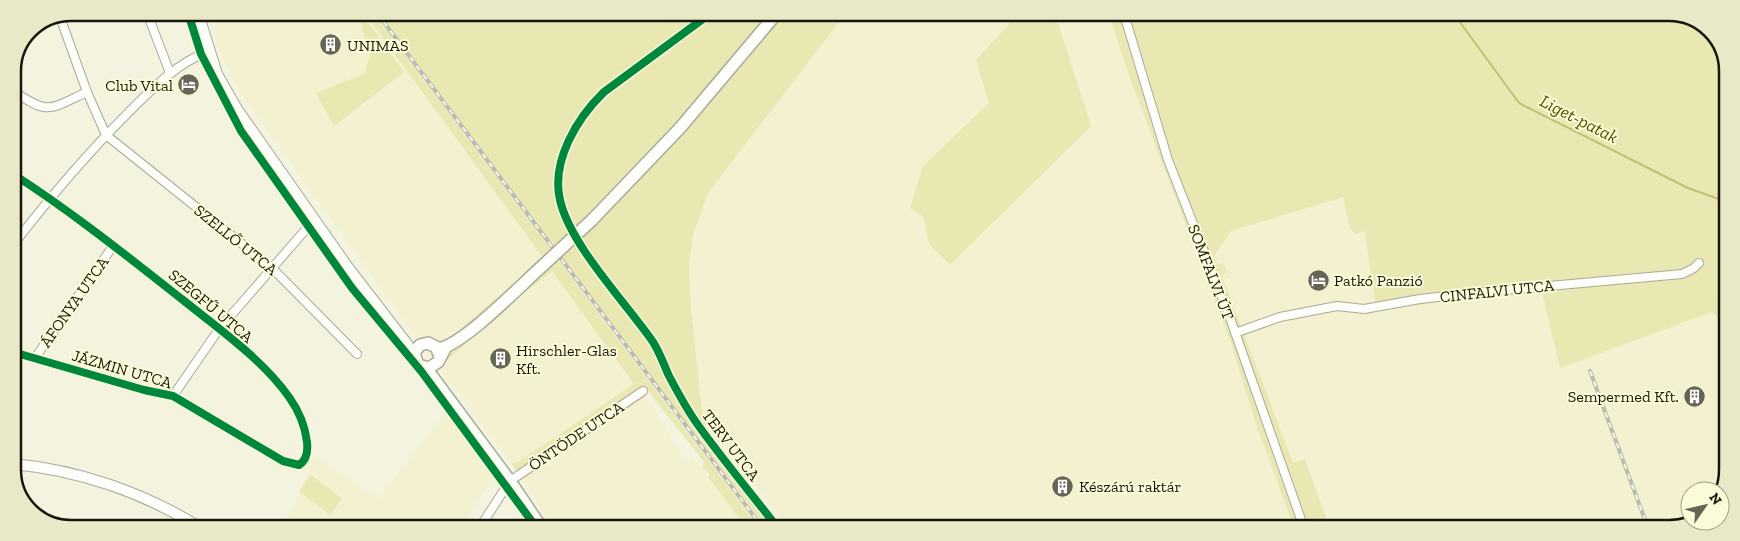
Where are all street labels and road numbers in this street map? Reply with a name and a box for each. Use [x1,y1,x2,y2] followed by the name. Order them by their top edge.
[190,201,282,280] street label: SZELLŐ UTCA
[1184,222,1238,323] street label: SOMFALVI ÚT
[36,252,113,351] street label: ÁFONYA UTCA
[165,265,258,347] street label: SZEGFŰ UTCA
[1439,275,1556,306] street label: CINFALVI UTCA
[70,346,175,393] street label: JÁZMIN UTCA
[525,397,628,475] street label: ÖNTÖDE UTCA
[698,406,764,485] street label: TERV UTCA

